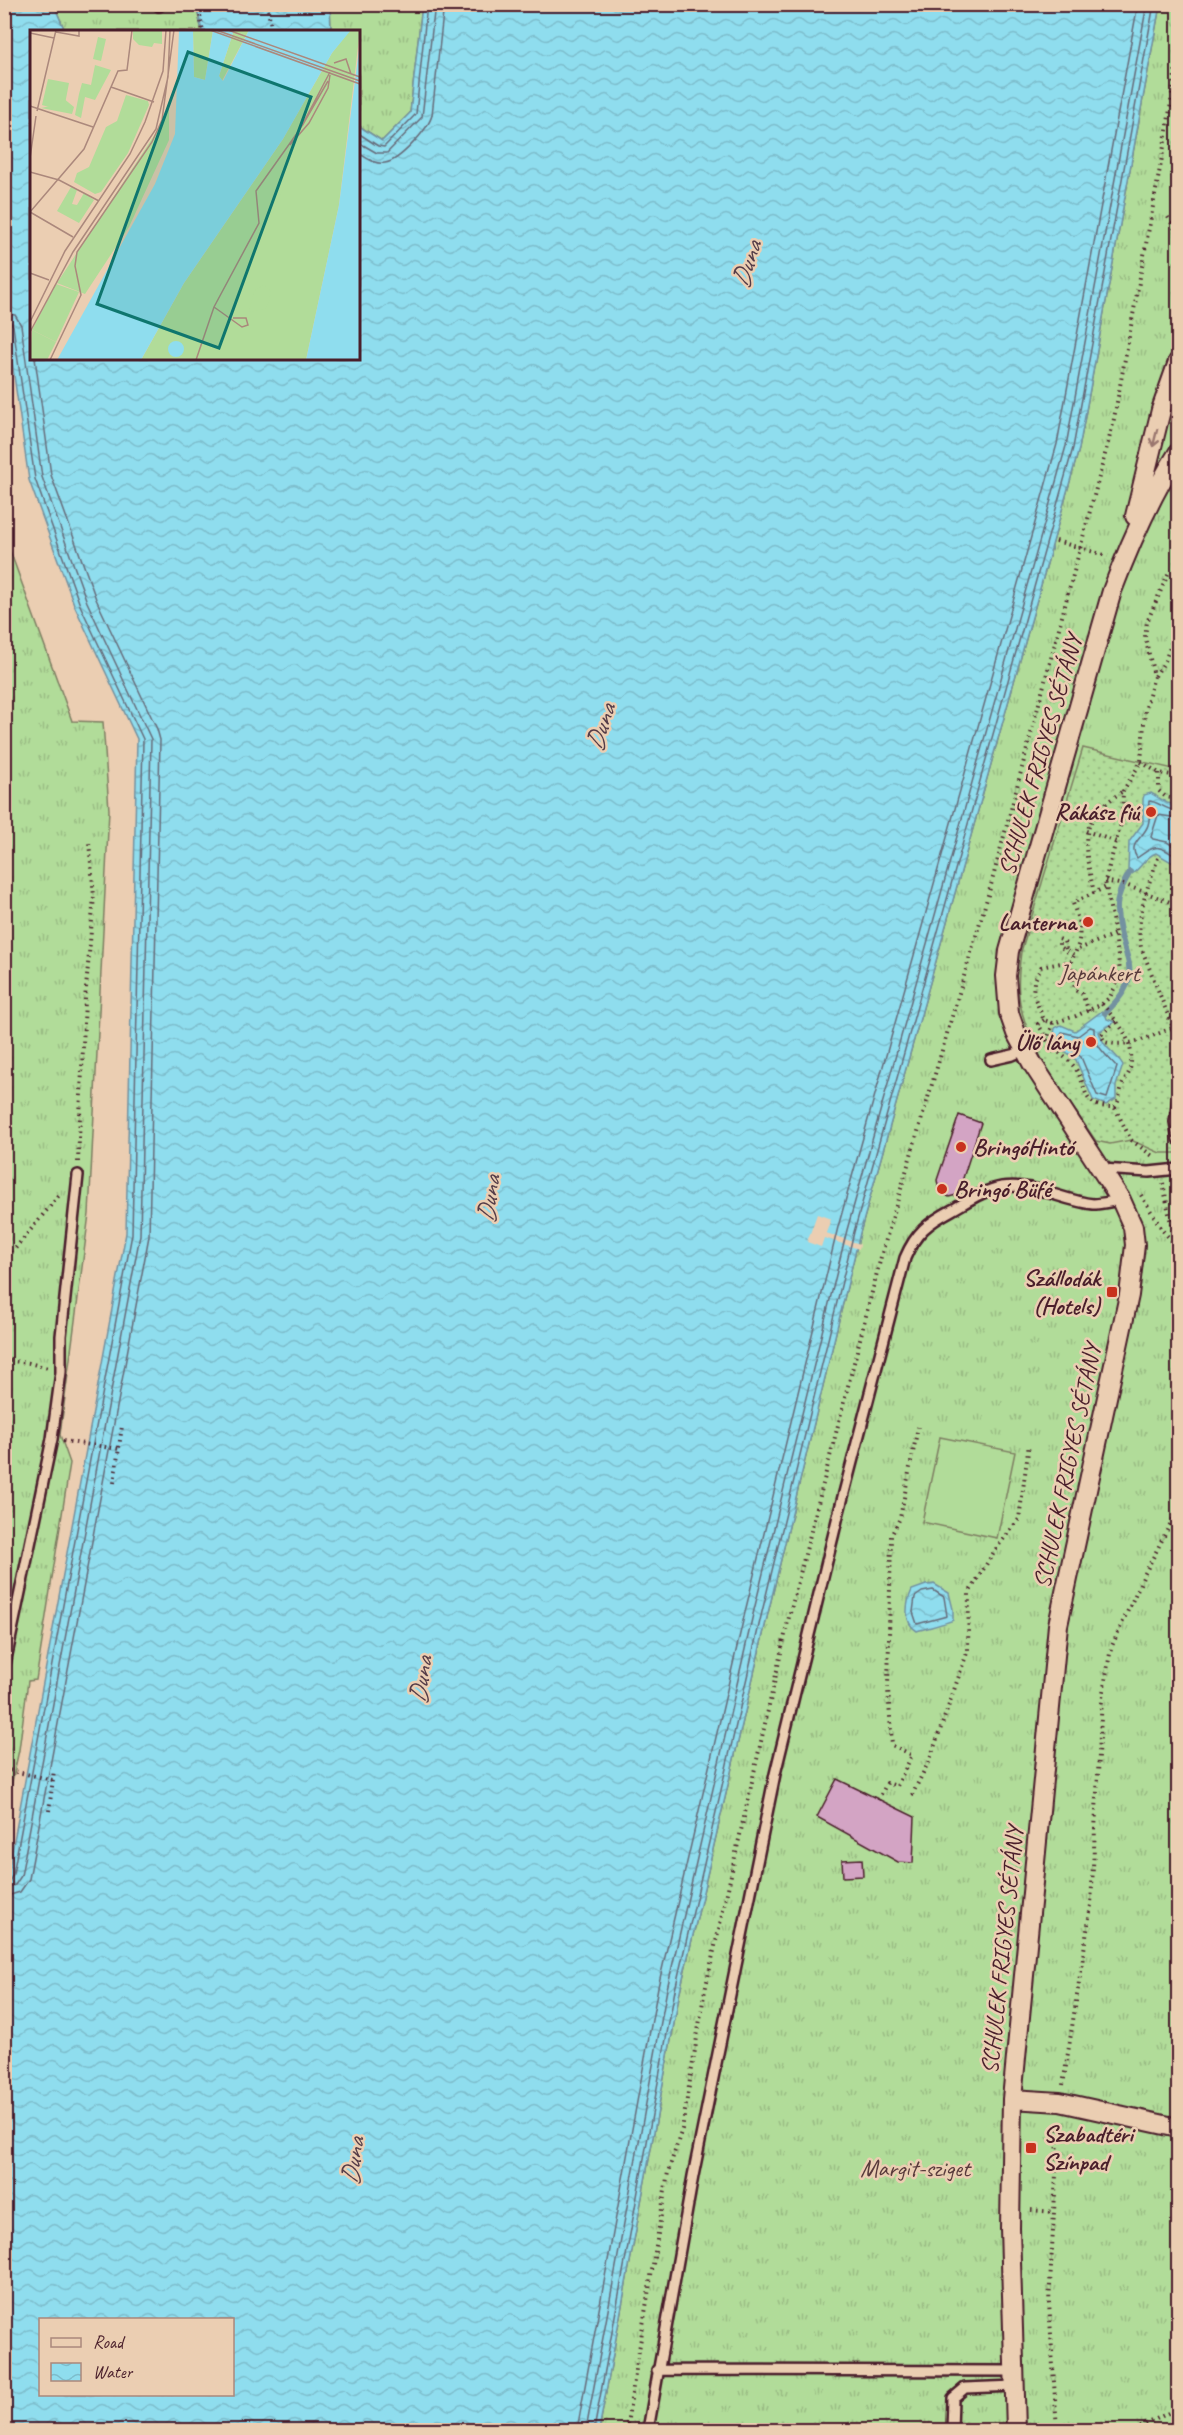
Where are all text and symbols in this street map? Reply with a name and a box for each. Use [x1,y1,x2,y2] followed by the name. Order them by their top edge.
[30,30,360,360] inset map
[724,234,770,291] water label: Duna
[1148,428,1160,447] one-way arrow
[991,628,1090,879] street label: SCHULEK FRIGYES SÉTÁNY
[578,697,624,754] water label: Duna
[1054,797,1141,827] place label: Rákász fiú
[1144,805,1158,819] marker: Rákász fiú
[998,907,1078,937] place label: Lanterna
[1081,915,1095,929] marker: Lanterna
[1057,958,1142,988] park label: Japánkert
[1015,1027,1081,1057] place label: Ülő lány
[1084,1035,1098,1049] marker: Ülő lány
[973,1132,1077,1162] place label: BringóHintó
[954,1140,968,1154] marker: BringóHintó
[469,1171,508,1225] water label: Duna
[954,1174,1055,1204] place label: Bringó Büfé
[935,1182,949,1196] marker: Bringó Büfé
[1023,1263,1102,1321] place label: Szállodák (Hotels)
[1105,1285,1119,1299] marker: Szállodák (Hotels)
[1026,1337,1108,1591] street label: SCHULEK FRIGYES SÉTÁNY
[401,1652,440,1706] water label: Duna
[974,1821,1030,2075] street label: SCHULEK FRIGYES SÉTÁNY
[1043,2119,1136,2177] place label: Szabadtéri Színpad
[333,2133,372,2187] water label: Duna
[1024,2141,1038,2155] marker: Szabadtéri Színpad
[860,2153,972,2183] park label: Margit-sziget
[39,2318,234,2396] legend
[93,2331,126,2353] text: Road
[93,2361,134,2383] text: Water

